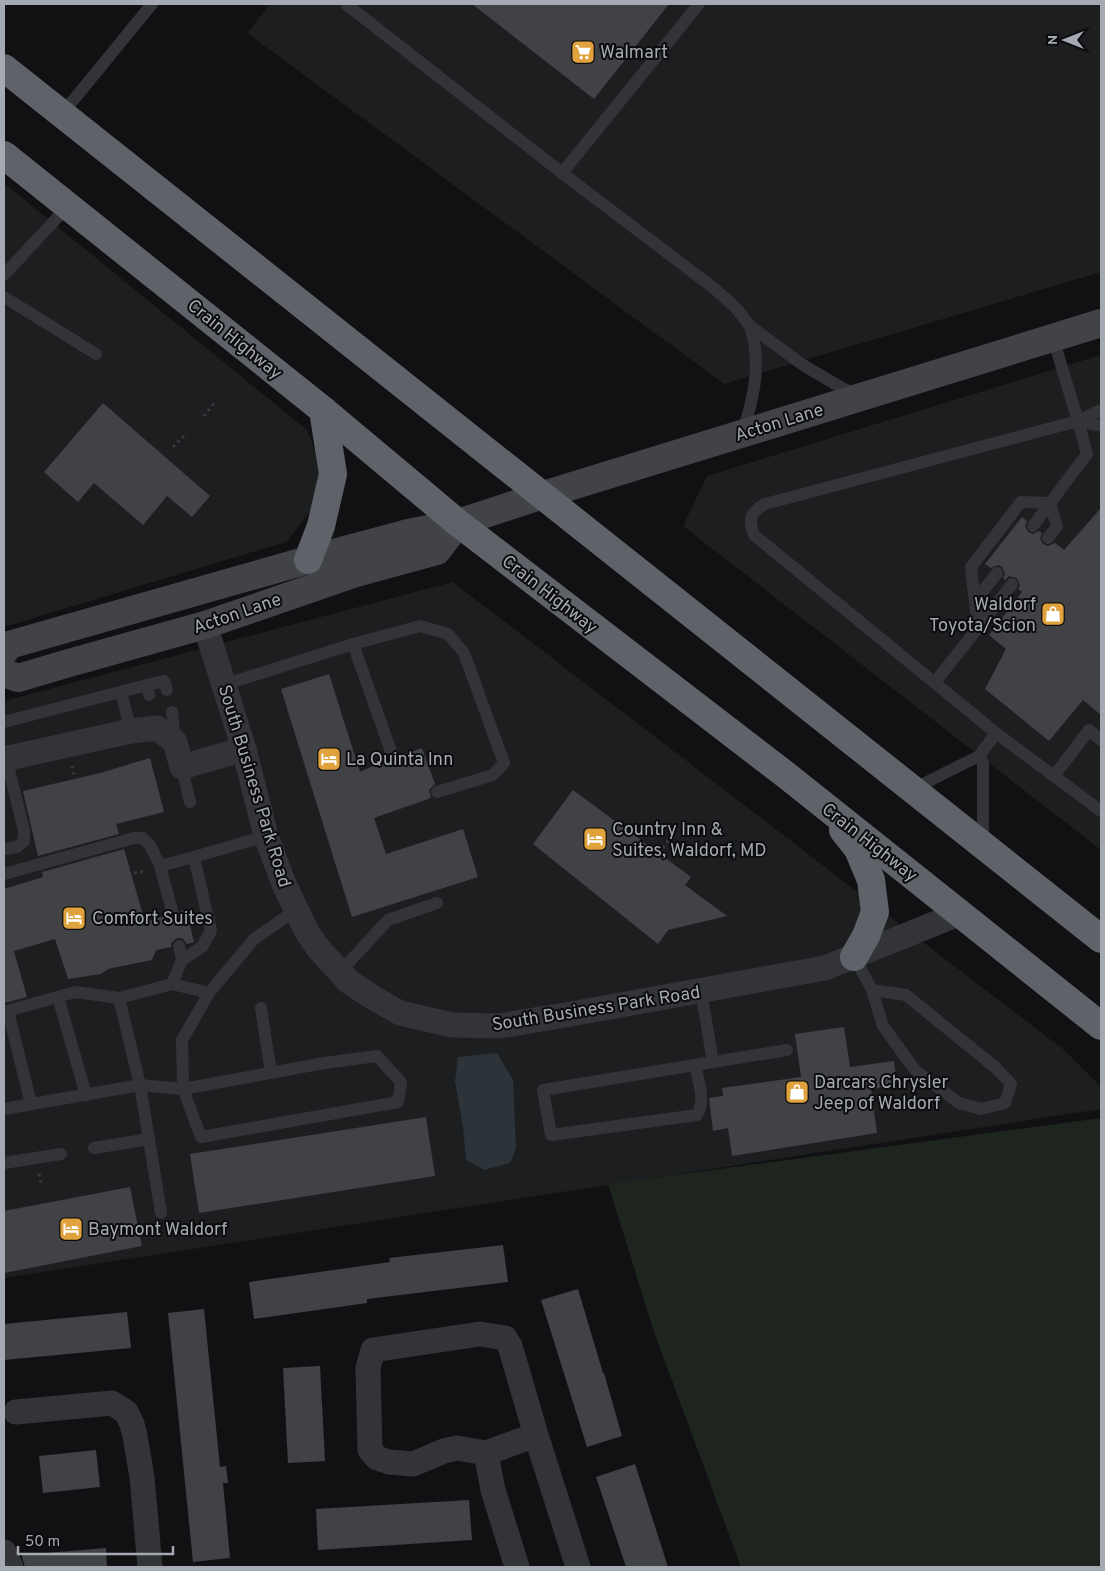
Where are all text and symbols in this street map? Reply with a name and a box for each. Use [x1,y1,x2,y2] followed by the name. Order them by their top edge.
[1040,15,1090,65] north arrow
[1045,35,1062,45] text: N
[570,39,596,65] supermarket icon: Walmart
[600,42,668,65] place label: Walmart
[182,295,286,385] street label: Crain Highway
[732,399,827,448] street label: Acton Lane
[496,551,602,640] street label: Crain Highway
[190,589,285,640] street label: Acton Lane
[929,594,1036,638] place label: Waldorf Toyota/Scion
[1040,601,1066,627] shop icon: Waldorf Toyota/Scion
[212,682,295,890] street label: South Business Park Road
[316,746,342,772] hotel icon: La Quinta Inn
[346,749,453,772] place label: La Quinta Inn
[816,799,922,888] street label: Crain Highway
[612,819,767,863] place label: Country Inn & Suites, Waldorf, MD
[582,826,608,852] hotel icon: Country Inn & Suites, Waldorf, MD
[61,905,87,931] hotel icon: Comfort Suites
[92,908,213,931] place label: Comfort Suites
[490,982,702,1037] street label: South Business Park Road
[814,1072,949,1116] place label: Darcars Chrysler Jeep of Waldorf
[784,1079,810,1105] shop icon: Darcars Chrysler Jeep of Waldorf
[58,1216,84,1242] hotel icon: Baymont Waldorf
[88,1219,227,1242] place label: Baymont Waldorf
[18,1524,172,1556] scale bar
[25,1533,60,1552] text: 50 m

